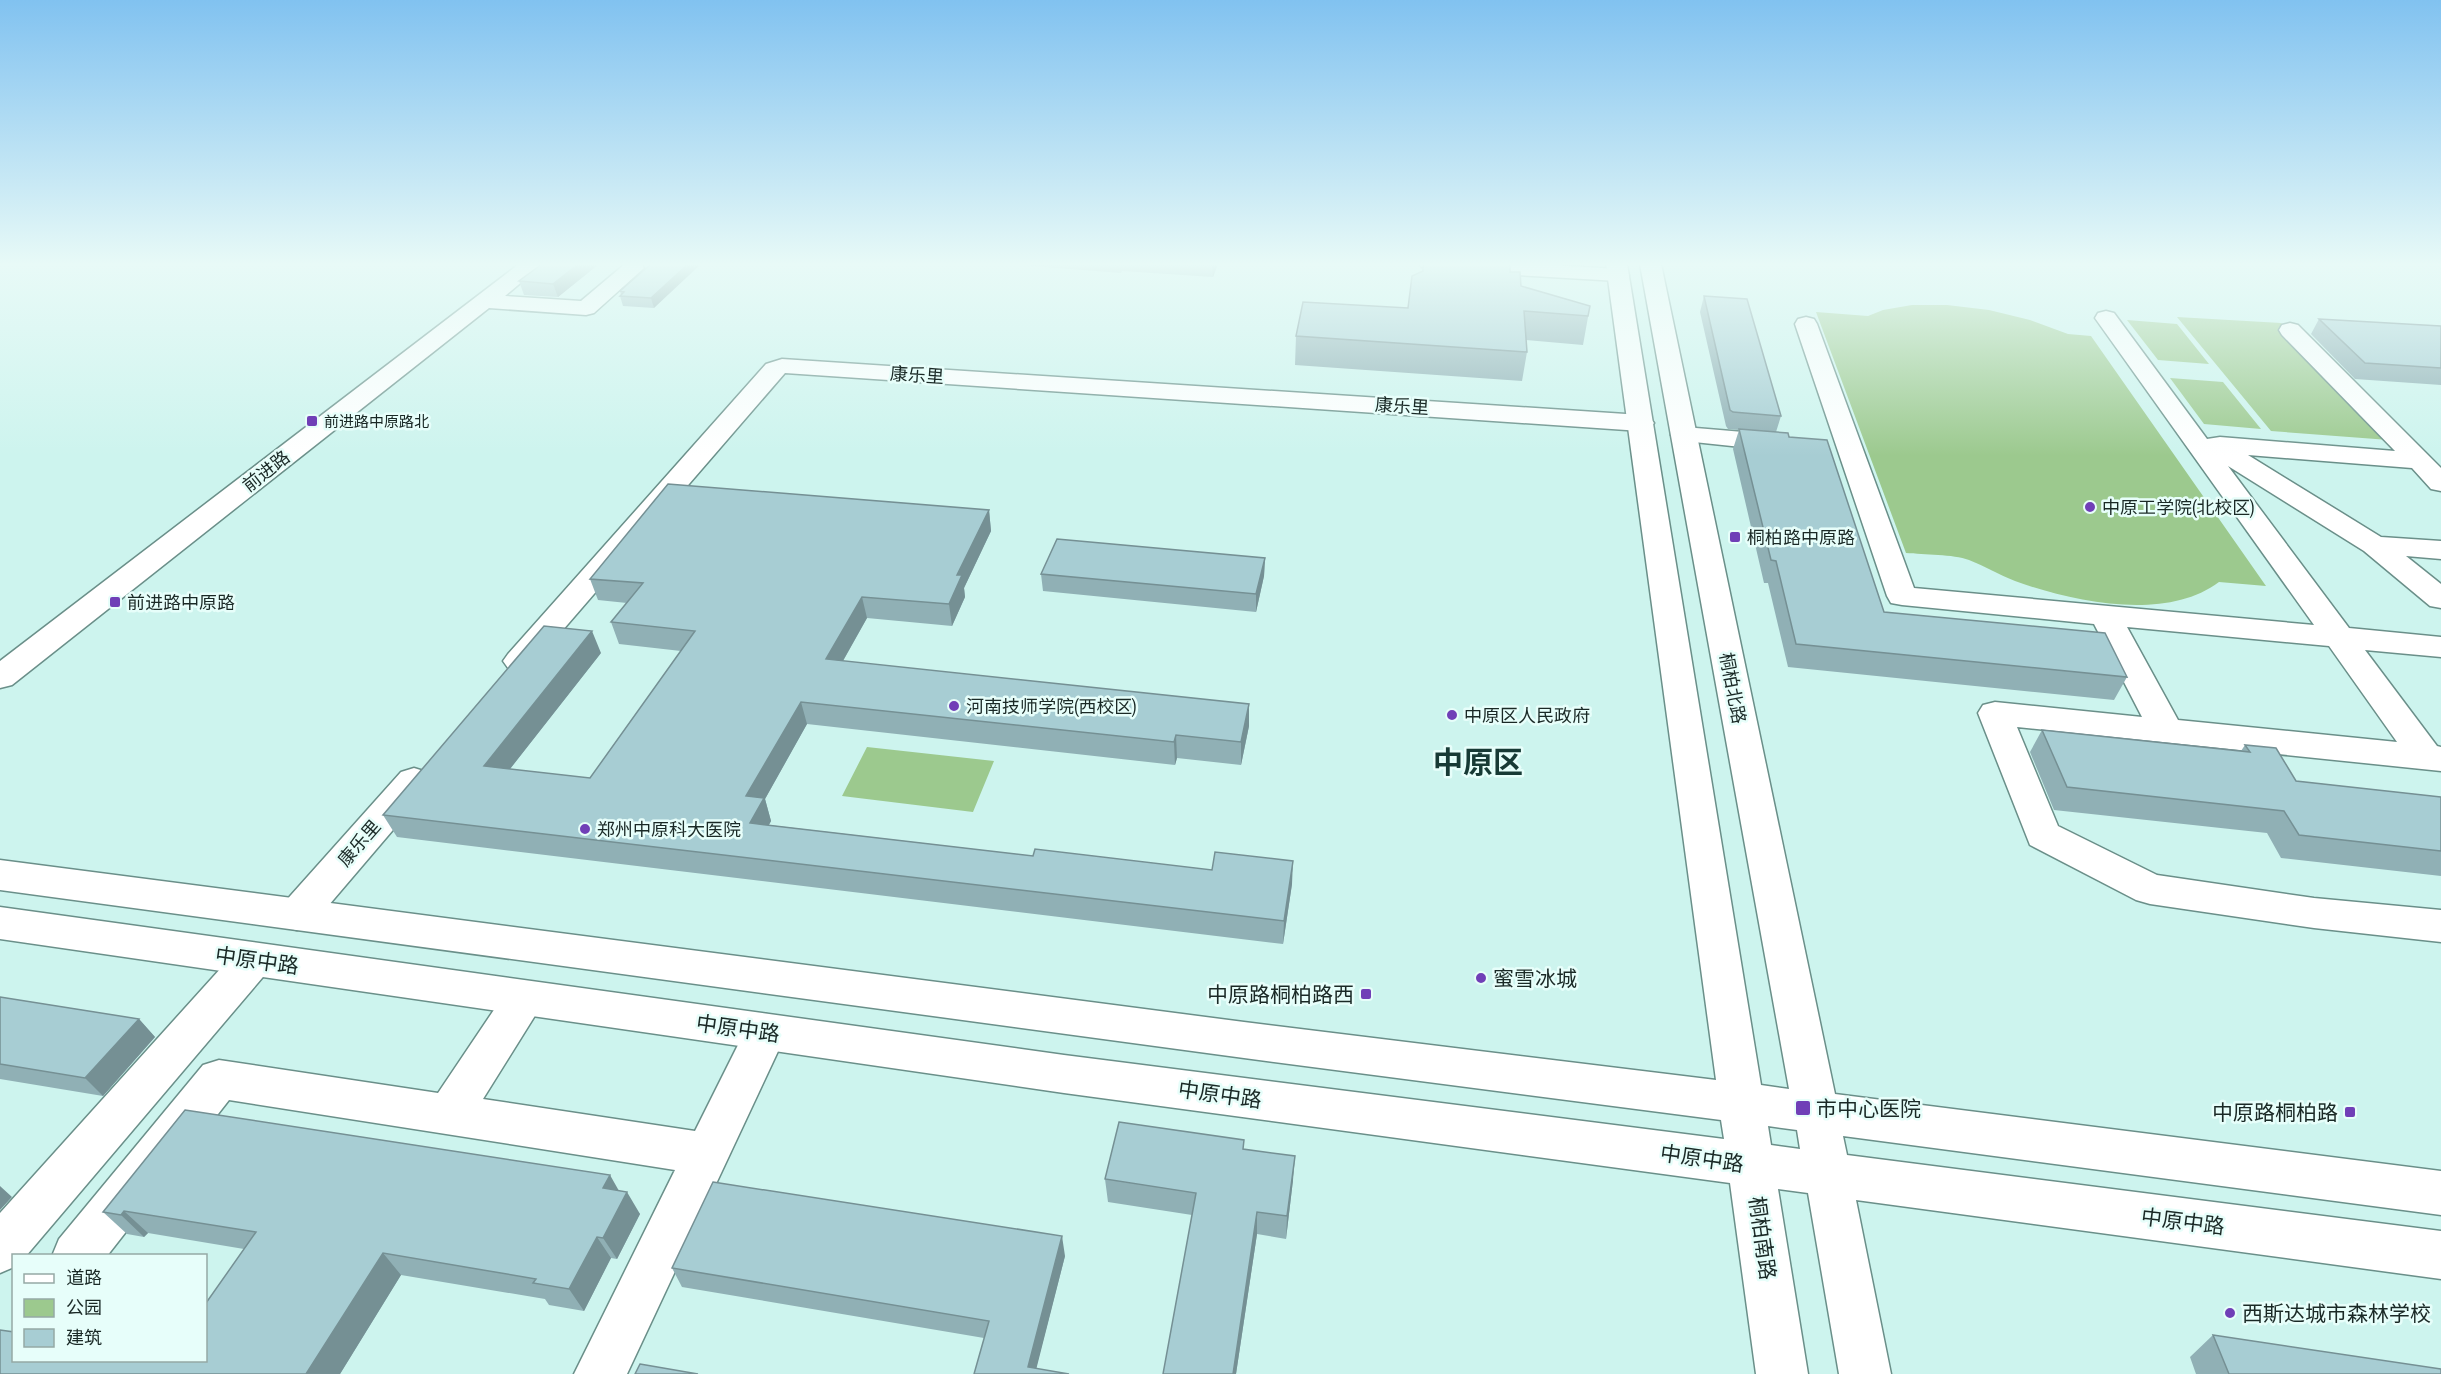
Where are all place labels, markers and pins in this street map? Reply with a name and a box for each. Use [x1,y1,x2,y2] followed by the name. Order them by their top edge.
[324,413,429,430] place label: 前进路中原路北
[305,414,319,428] marker: 前进路中原路北
[2102,497,2255,518] place label: 中原工学院(北校区)
[2083,500,2097,514] marker: 中原工学院(北校区)
[1747,527,1855,548] place label: 桐柏路中原路
[1728,530,1742,544] marker: 桐柏路中原路
[127,592,235,613] place label: 前进路中原路
[108,595,122,609] marker: 前进路中原路
[966,696,1137,717] place label: 河南技师学院(西校区)
[947,699,961,713] marker: 河南技师学院(西校区)
[1464,705,1590,726] place label: 中原区人民政府
[1445,708,1459,722] marker: 中原区人民政府
[597,819,741,840] place label: 郑州中原科大医院
[578,822,592,836] marker: 郑州中原科大医院
[1493,966,1577,990] place label: 蜜雪冰城
[1474,971,1488,985] marker: 蜜雪冰城
[1207,982,1354,1006] place label: 中原路桐柏路西
[1359,987,1373,1001] marker: 中原路桐柏路西
[1816,1096,1921,1120] place label: 市中心医院
[1794,1099,1812,1117] marker: 市中心医院
[2212,1100,2338,1124] place label: 中原路桐柏路
[2343,1105,2357,1119] marker: 中原路桐柏路
[2242,1301,2431,1325] place label: 西斯达城市森林学校
[2223,1306,2237,1320] marker: 西斯达城市森林学校

